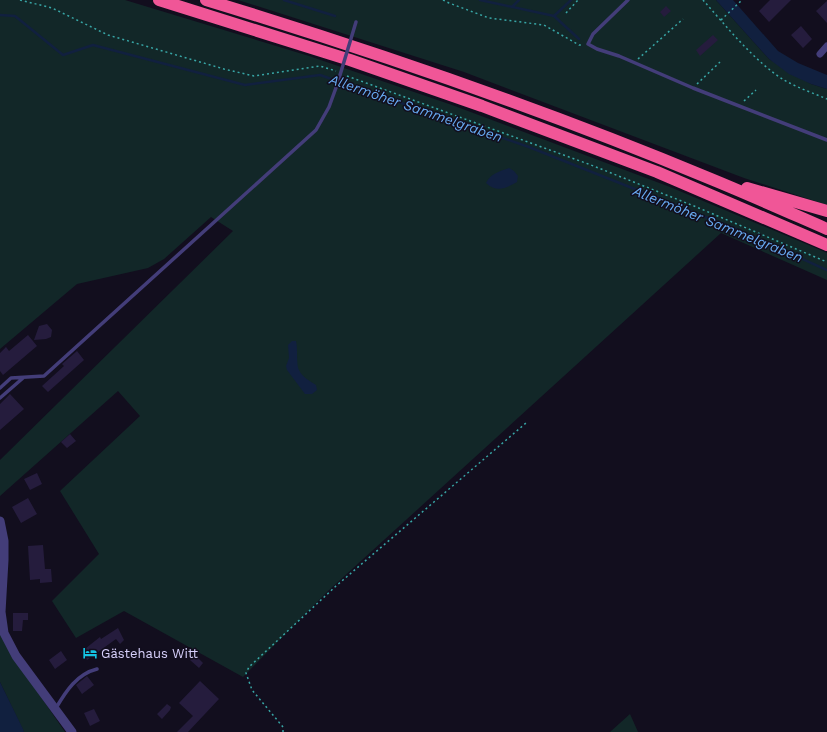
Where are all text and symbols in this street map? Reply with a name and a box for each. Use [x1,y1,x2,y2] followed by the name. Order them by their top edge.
[327,71,504,145] water label: Allermöher Sammelgraben
[630,182,805,265] water label: Allermöher Sammelgraben
[82,645,98,661] hotel icon: Gästehaus Witt
[101,646,199,661] place label: Gästehaus Witt

